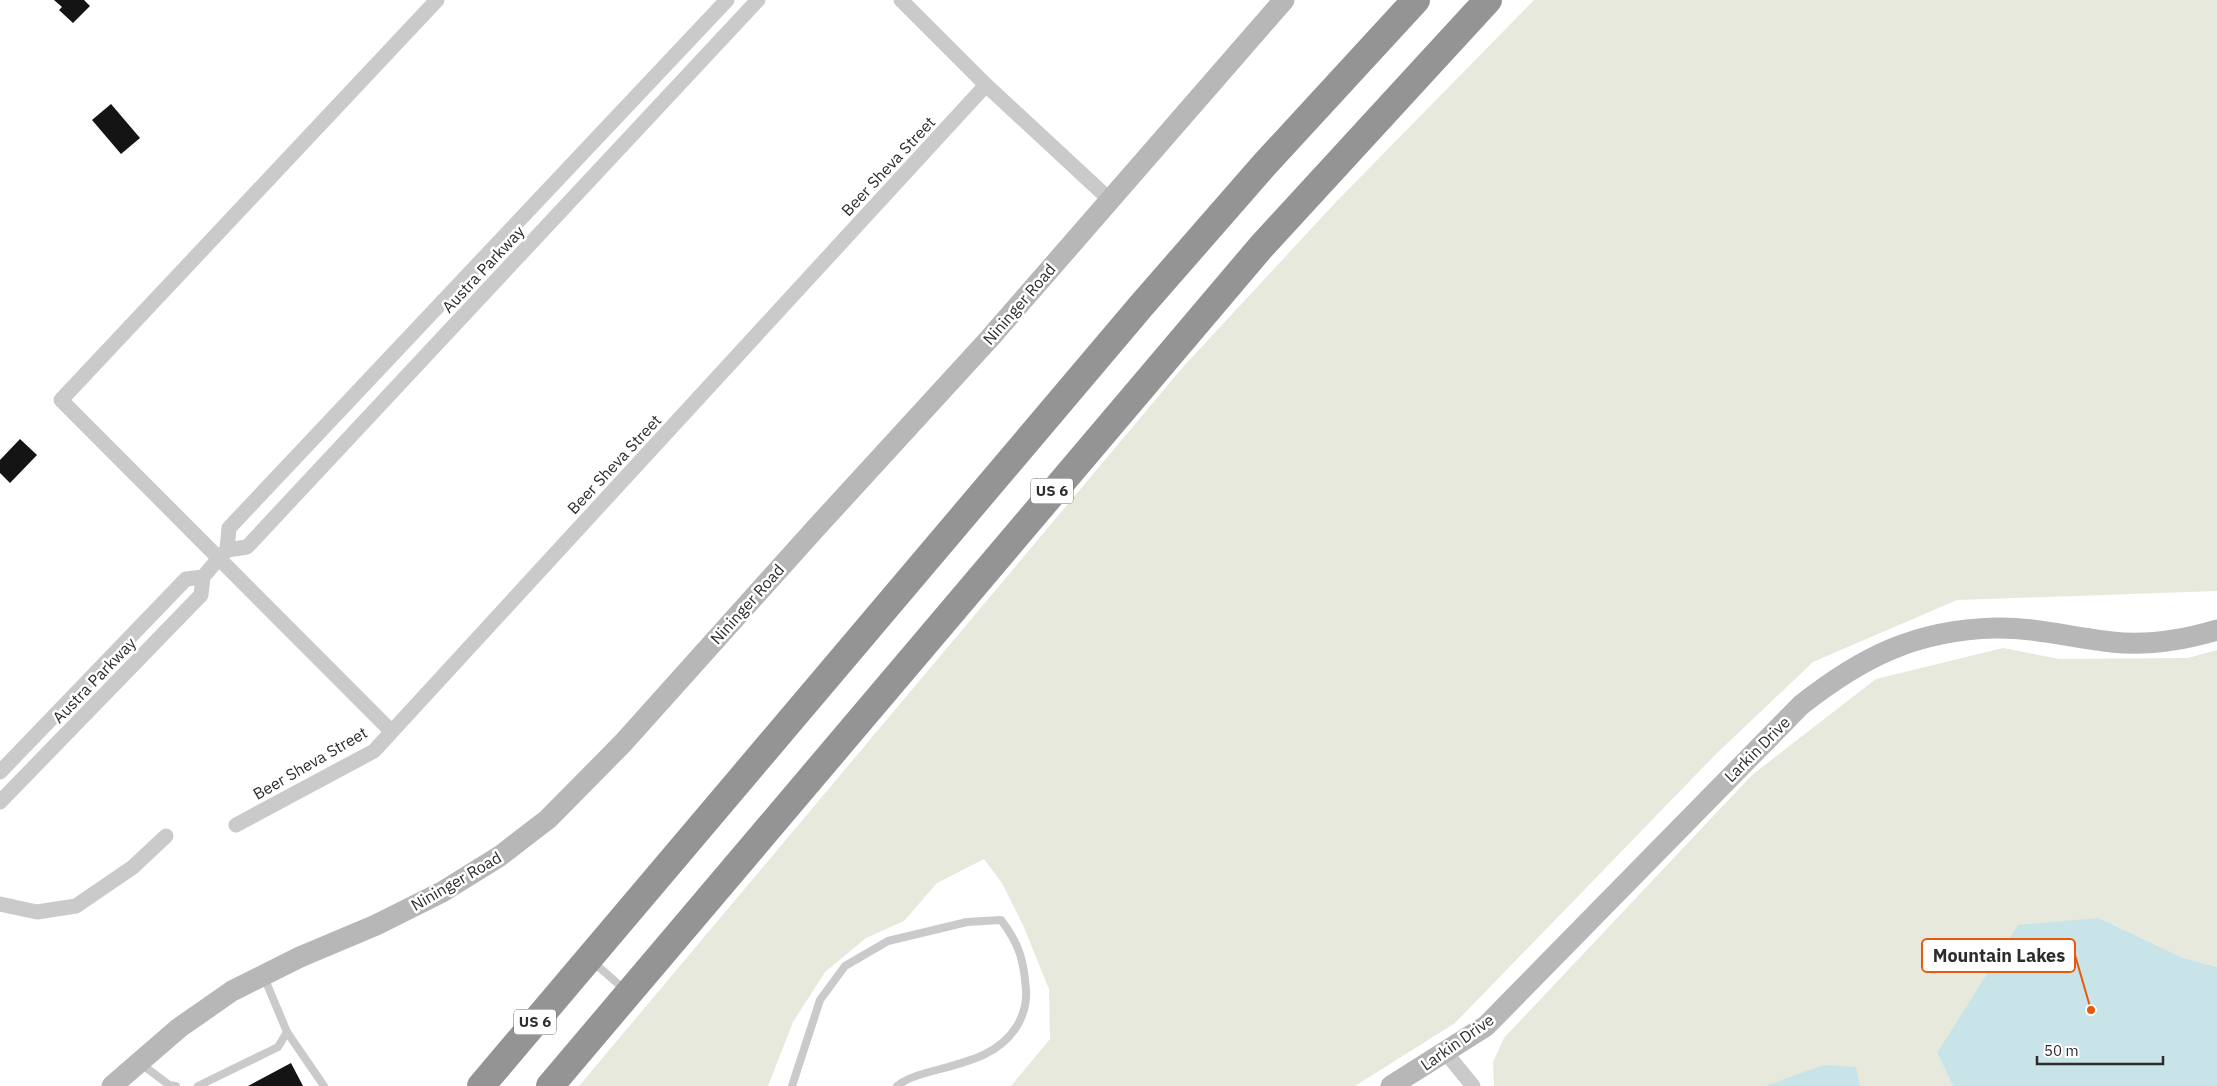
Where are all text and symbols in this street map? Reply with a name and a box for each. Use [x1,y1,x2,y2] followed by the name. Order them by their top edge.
[837,112,939,220] street label: Beer Sheva Street
[438,221,528,317] street label: Austra Parkway
[978,259,1060,349] street label: Nininger Road
[563,410,665,518] street label: Beer Sheva Street
[1031,478,1073,504] road number: US 6
[706,560,788,648] street label: Nininger Road
[48,633,140,727] street label: Austra Parkway
[1720,712,1794,786] street label: Larkin Drive
[249,722,371,804] street label: Beer Sheva Street
[407,847,505,915] street label: Nininger Road
[1922,939,2075,972] callout: Mountain Lakes
[1933,944,2065,967] text: Mountain Lakes
[1417,1009,1498,1075] street label: Larkin Drive
[514,1010,556,1034] road number: US 6
[2037,1034,2163,1066] scale bar
[2044,1041,2079,1060] text: 50 m

